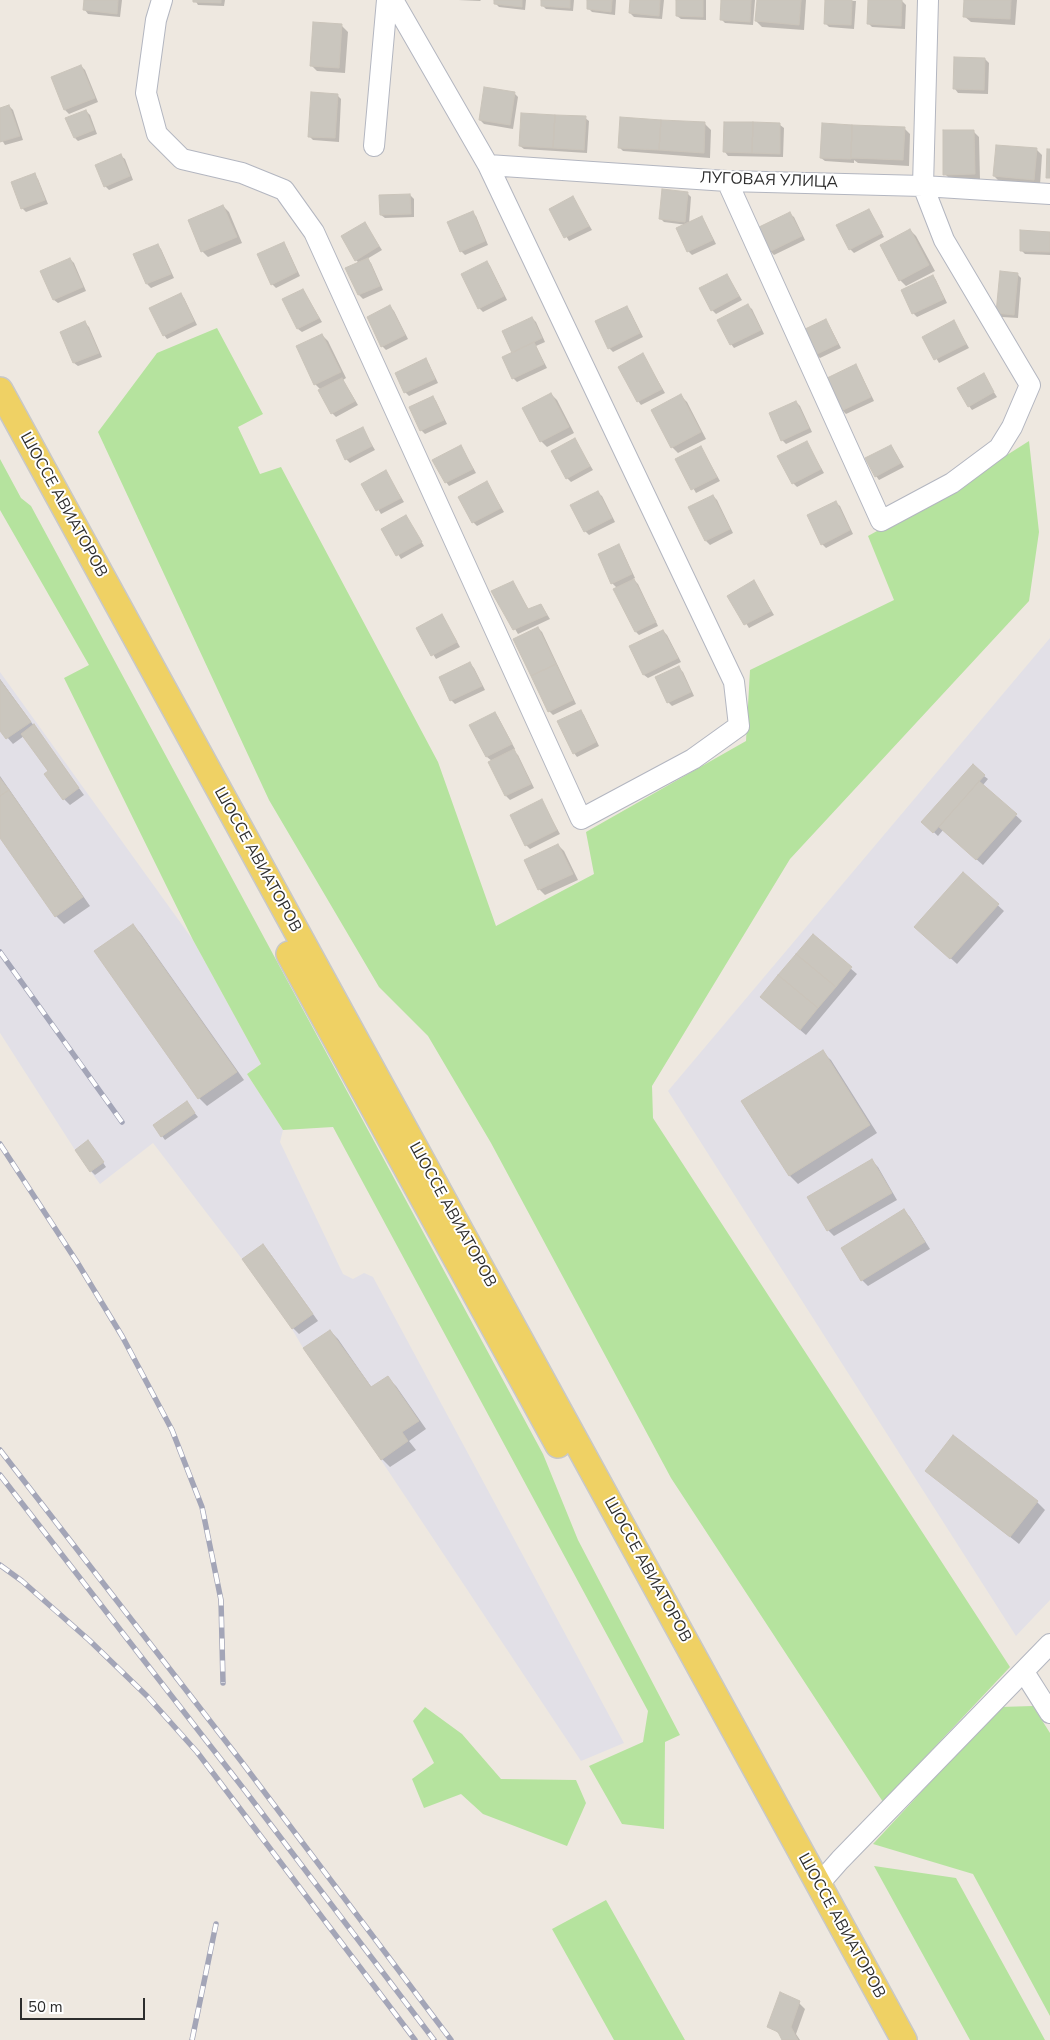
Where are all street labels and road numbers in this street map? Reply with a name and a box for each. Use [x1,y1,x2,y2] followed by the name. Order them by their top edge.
[700,169,838,193] street label: ЛУГОВАЯ УЛИЦА
[15,429,111,581] street label: ШОССЕ АВИАТОРОВ
[209,784,305,936] street label: ШОССЕ АВИАТОРОВ
[404,1139,500,1291] street label: ШОССЕ АВИАТОРОВ
[599,1494,695,1646] street label: ШОССЕ АВИАТОРОВ
[793,1850,889,2002] street label: ШОССЕ АВИАТОРОВ

